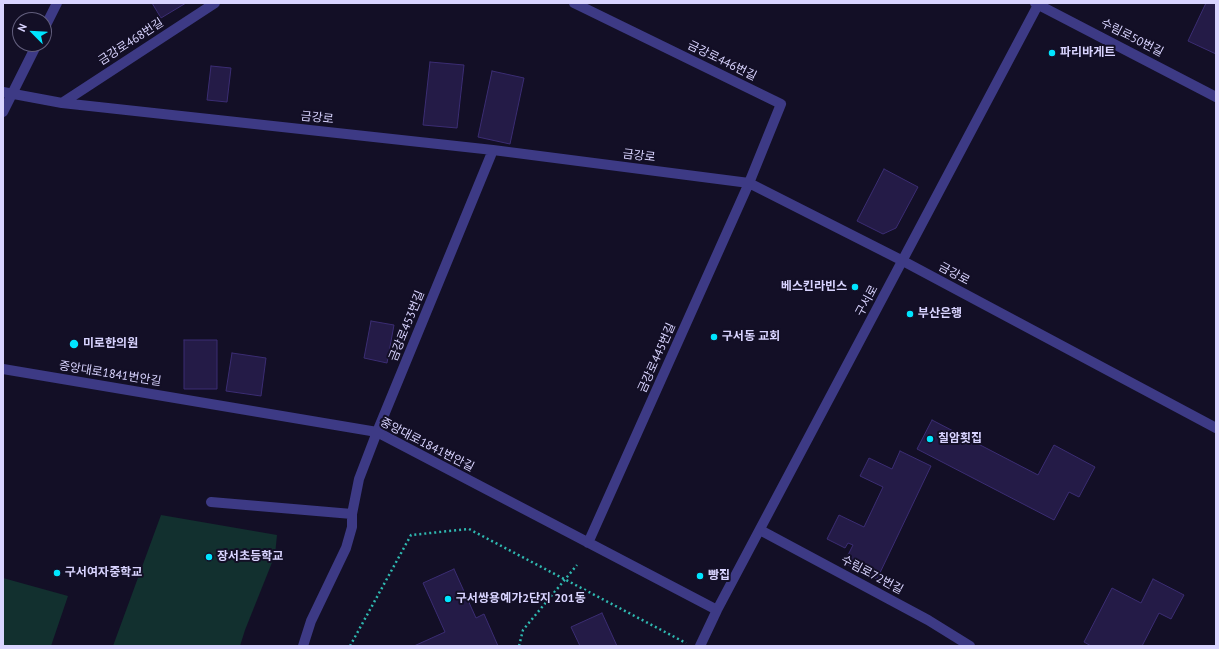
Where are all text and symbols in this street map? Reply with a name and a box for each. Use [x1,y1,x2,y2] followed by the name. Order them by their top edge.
[12,12,52,52] north arrow
[96,16,166,68] street label: 금강로468번길
[1098,16,1166,60] street label: 수림로50번길
[14,21,30,34] text: N
[685,38,759,84] street label: 금강로446번길
[1060,46,1115,60] place label: 파리바게트
[1047,48,1057,58] marker: 파리바게트
[300,109,334,127] street label: 금강로
[622,147,656,165] street label: 금강로
[936,260,972,288] street label: 금강로
[781,280,847,294] place label: 베스킨라빈스
[850,282,860,292] marker: 베스킨라빈스
[853,283,881,319] street label: 구서로
[386,289,428,363] street label: 금강로453번길
[918,307,962,321] place label: 부산은행
[905,309,915,319] marker: 부산은행
[635,321,679,395] street label: 금강로445번길
[722,330,780,344] place label: 구서동 교회
[709,332,719,342] marker: 구서동 교회
[83,337,138,351] place label: 미로한의원
[68,338,80,350] marker: 미로한의원
[58,359,162,389] street label: 중앙대로1841번안길
[378,415,476,475] street label: 중앙대로1841번안길
[938,432,982,446] place label: 칠암횟집
[925,434,935,444] marker: 칠암횟집
[217,550,283,564] place label: 장서초등학교
[204,552,214,562] marker: 장서초등학교
[838,553,906,597] street label: 수림로72번길
[65,566,142,580] place label: 구서여자중학교
[52,568,62,578] marker: 구서여자중학교
[708,569,730,583] place label: 빵집
[695,571,705,581] marker: 빵집
[456,592,586,606] place label: 구서쌍용예가2단지 201동
[443,594,453,604] marker: 구서쌍용예가2단지 201동

